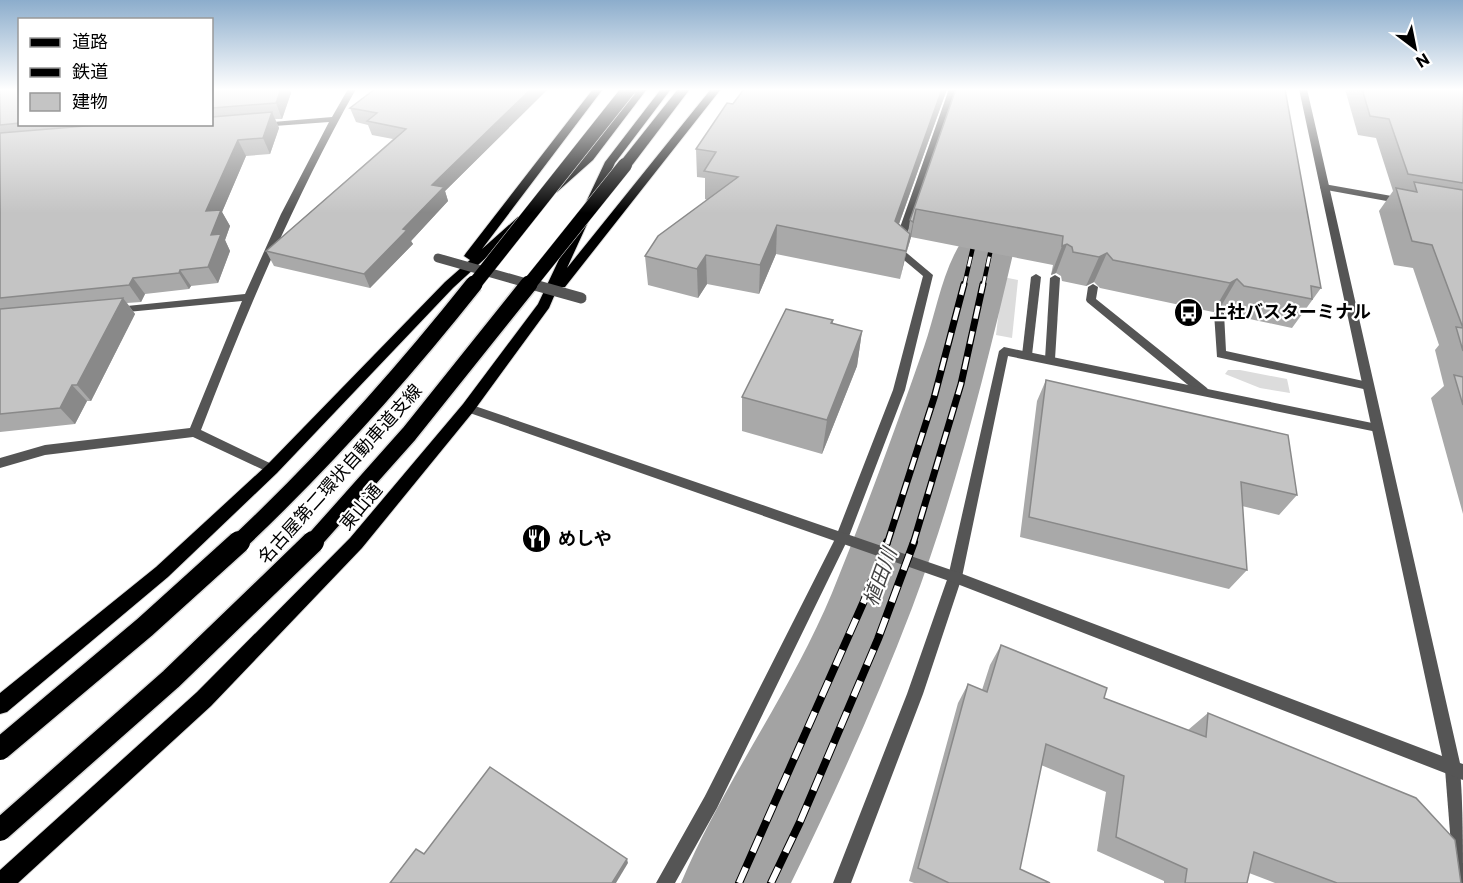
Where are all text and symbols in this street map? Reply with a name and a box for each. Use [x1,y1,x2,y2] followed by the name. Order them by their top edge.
[18,18,213,126] legend
[1385,18,1445,78] north arrow
[72,30,108,52] text: 道路
[1413,50,1433,72] text: N
[72,60,108,82] text: 鉄道
[72,90,108,112] text: 建物
[1172,296,1204,328] bus stop icon: 上社バスターミナル
[1209,300,1371,322] place label: 上社バスターミナル
[253,379,426,568] street label: 名古屋第二環状自動車道支線
[334,479,386,534] street label: 東山通
[521,523,553,555] restaurant icon: めしや
[558,527,612,549] place label: めしや
[858,542,901,609] water label: 植田川

